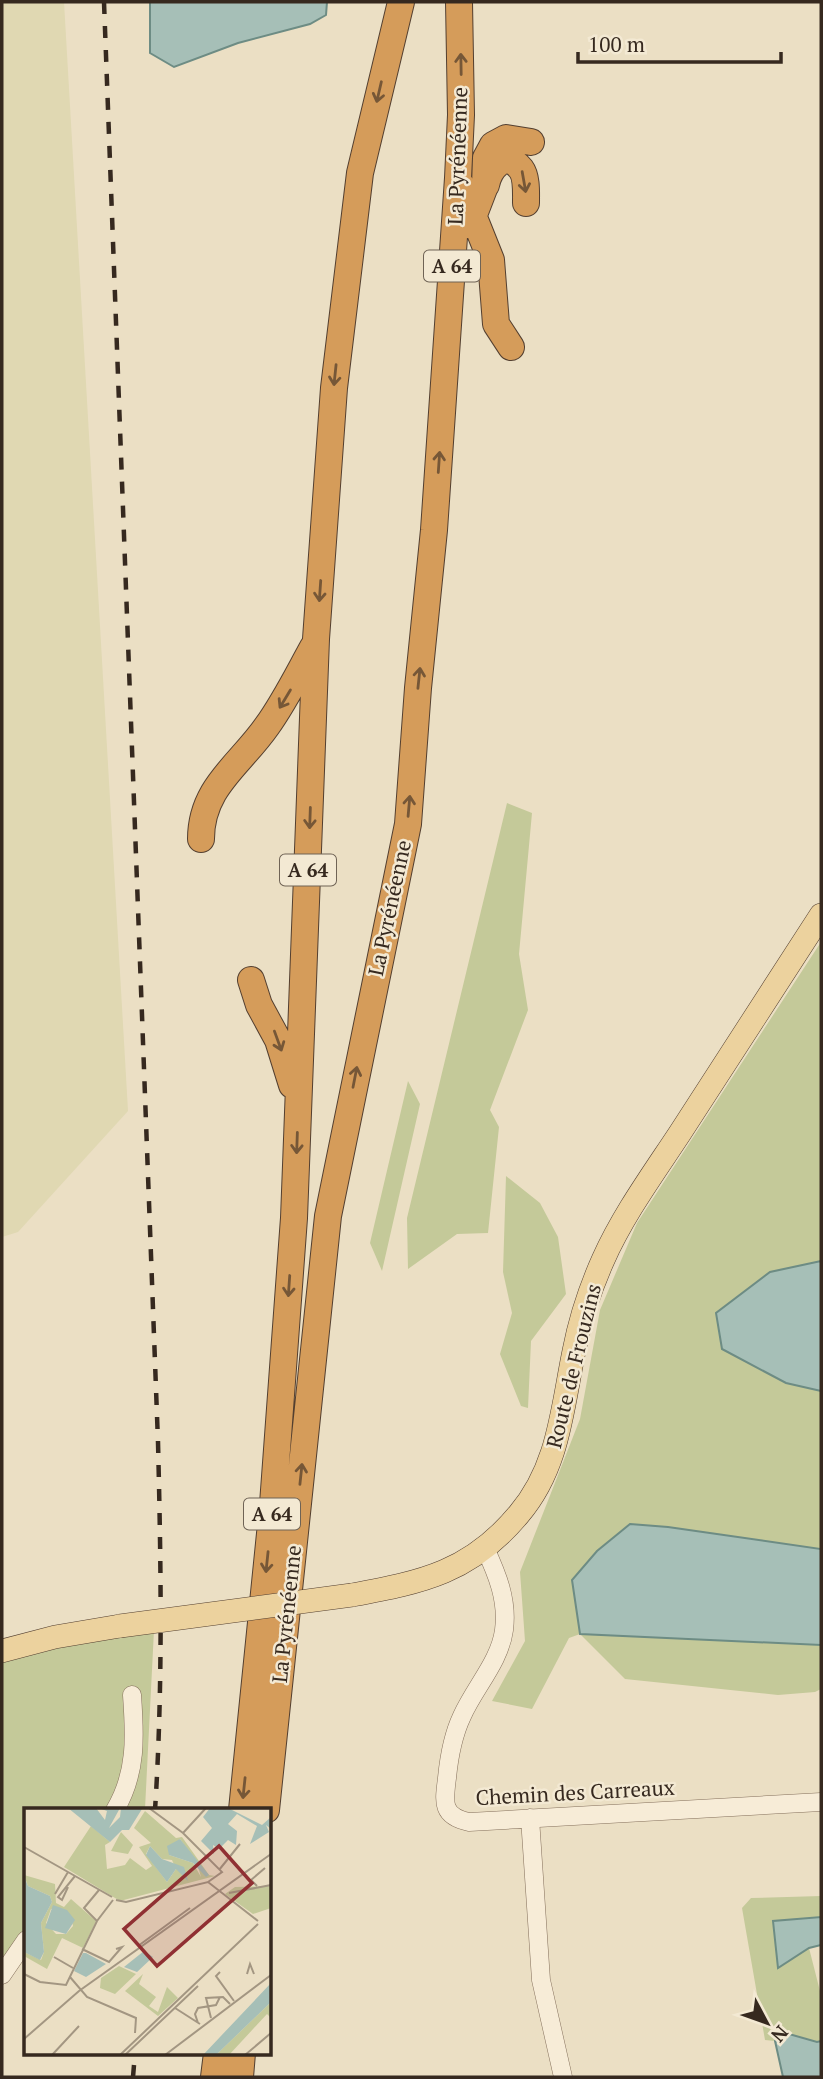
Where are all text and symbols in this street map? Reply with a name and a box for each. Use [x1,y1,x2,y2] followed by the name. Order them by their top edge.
[578,21,781,65] scale bar
[588,30,645,58] text: 100 m
[454,53,468,76] one-way arrow
[372,80,385,103] one-way arrow
[441,86,473,225] street label: La Pyrénéenne
[518,170,531,193] one-way arrow
[424,250,480,282] road number: A 64
[328,363,341,386] one-way arrow
[433,451,446,474] one-way arrow
[313,579,326,602] one-way arrow
[413,667,426,690] one-way arrow
[277,689,291,709] one-way arrow
[403,795,416,818] one-way arrow
[303,806,316,829] one-way arrow
[361,837,417,978] street label: La Pyrénéenne
[280,855,336,886] road number: A 64
[272,1029,285,1051] one-way arrow
[348,1066,362,1089] one-way arrow
[290,1132,303,1155] one-way arrow
[282,1274,295,1297] one-way arrow
[539,1281,607,1451] street label: Route de Frouzins
[295,1463,308,1485] one-way arrow
[244,1498,300,1530] road number: A 64
[265,1544,307,1684] street label: La Pyrénéenne
[260,1550,273,1572] one-way arrow
[475,1773,675,1811] street label: Chemin des Carreaux
[237,1776,250,1799] one-way arrow
[24,1808,271,2054] inset map
[732,1988,802,2058] north arrow
[766,2021,794,2049] text: N

